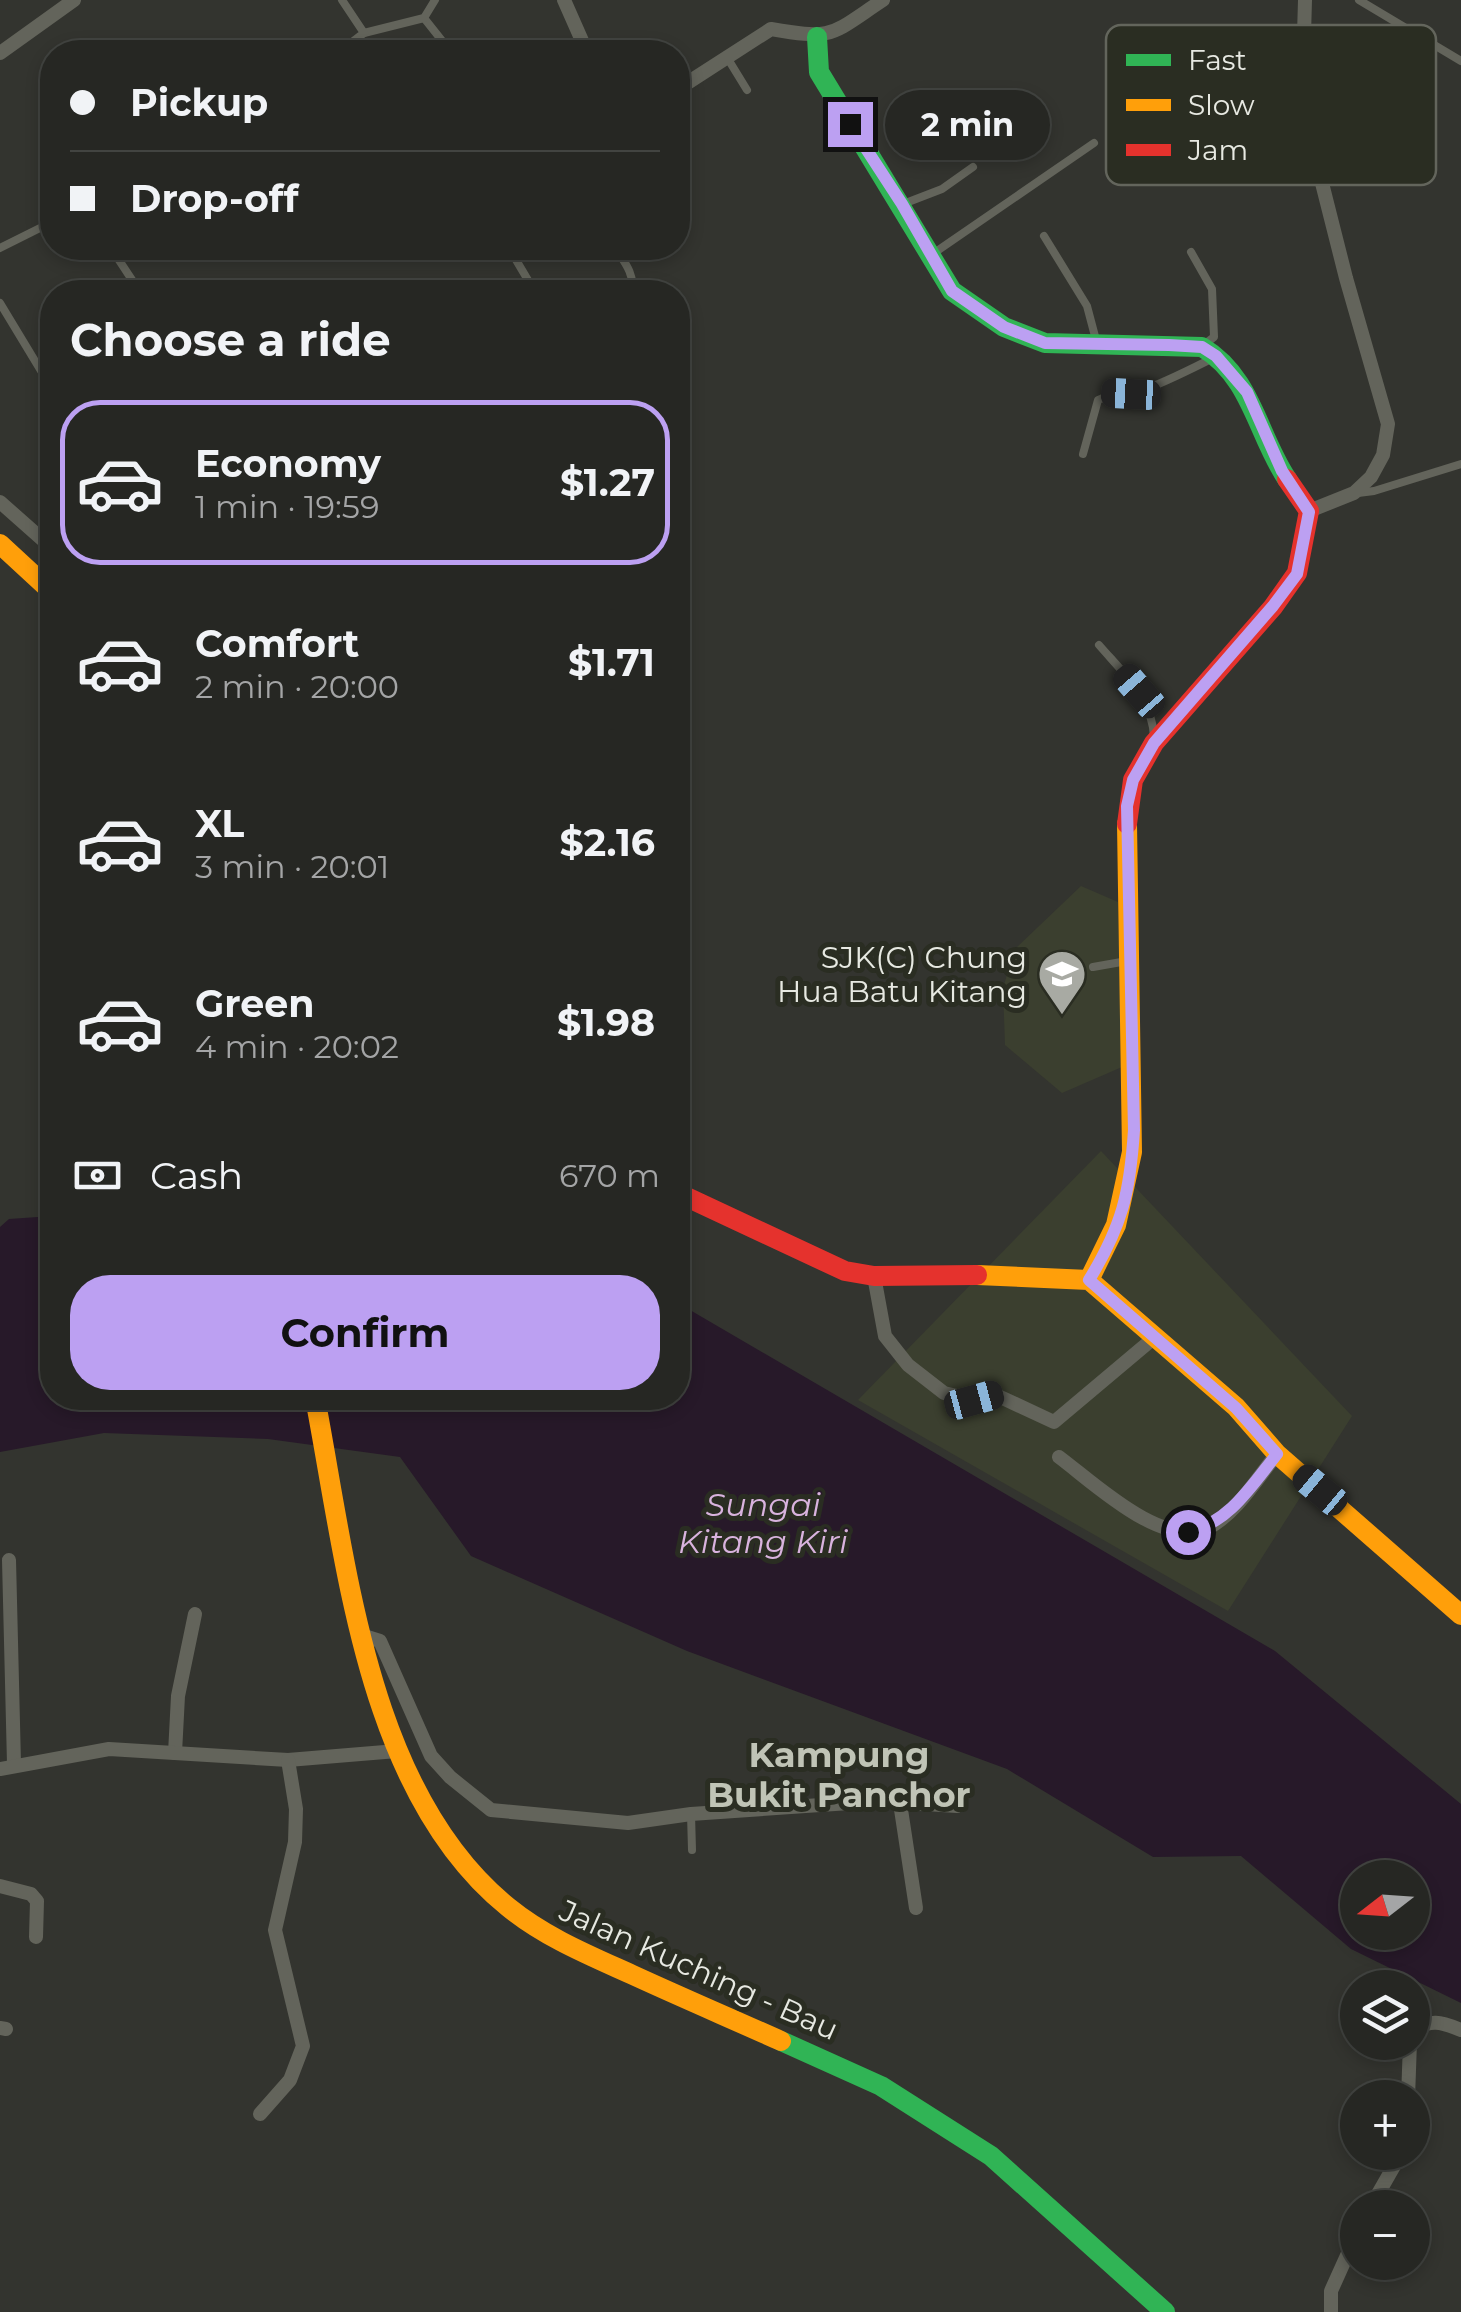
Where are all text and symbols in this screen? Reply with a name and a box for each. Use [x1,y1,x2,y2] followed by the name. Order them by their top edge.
[1106,25,1436,185] legend
[1188,43,1247,77] text: Fast
[130,79,268,126] text: Pickup
[1188,88,1255,122] text: Slow
[885,89,1050,159] callout: 2 min
[828,102,873,147] route end
[921,105,1014,144] text: 2 min
[1187,133,1248,167] text: Jam
[130,175,299,222] text: Drop-off
[70,312,391,367] text: Choose a ride
[1100,377,1162,411] car
[75,438,165,528] icon: car
[195,440,381,487] text: Economy
[560,459,655,506] text: $1.27
[195,487,379,526] text: 1 min · 19:59
[75,618,165,708] icon: car
[195,620,359,667] text: Comfort
[568,639,655,686] text: $1.71
[1108,659,1170,723] car
[195,667,399,706] text: 2 min · 20:00
[75,798,165,888] icon: car
[195,800,244,847] text: XL
[560,819,655,866] text: $2.16
[195,847,389,886] text: 3 min · 20:01
[777,939,1027,1010] place label: SJK(C) Chung Hua Batu Kitang
[1036,948,1088,1016] school or university icon: SJK(C) Chung Hua Batu Kitang
[75,978,165,1068] icon: car
[195,980,315,1027] text: Green
[557,999,655,1046] text: $1.98
[195,1027,399,1066] text: 4 min · 20:02
[70,1148,125,1203] icon: cash
[150,1152,243,1199] text: Cash
[559,1156,660,1195] text: 670 m
[70,1275,660,1390] button: Confirm
[941,1378,1007,1422] car
[1287,1459,1353,1521] car
[678,1485,848,1561] water label: Sungai Kitang Kiri
[1166,1510,1211,1555] route start
[707,1733,971,1816] district label: Kampung Bukit Panchor
[1340,1860,1430,1950] north arrow
[1340,1860,1430,2280] map controls
[553,1891,844,2048] street label: Jalan Kuching - Bau
[1340,1970,1430,2060] button: layers
[1340,2080,1430,2170] button: +
[1340,2190,1430,2280] button: −

